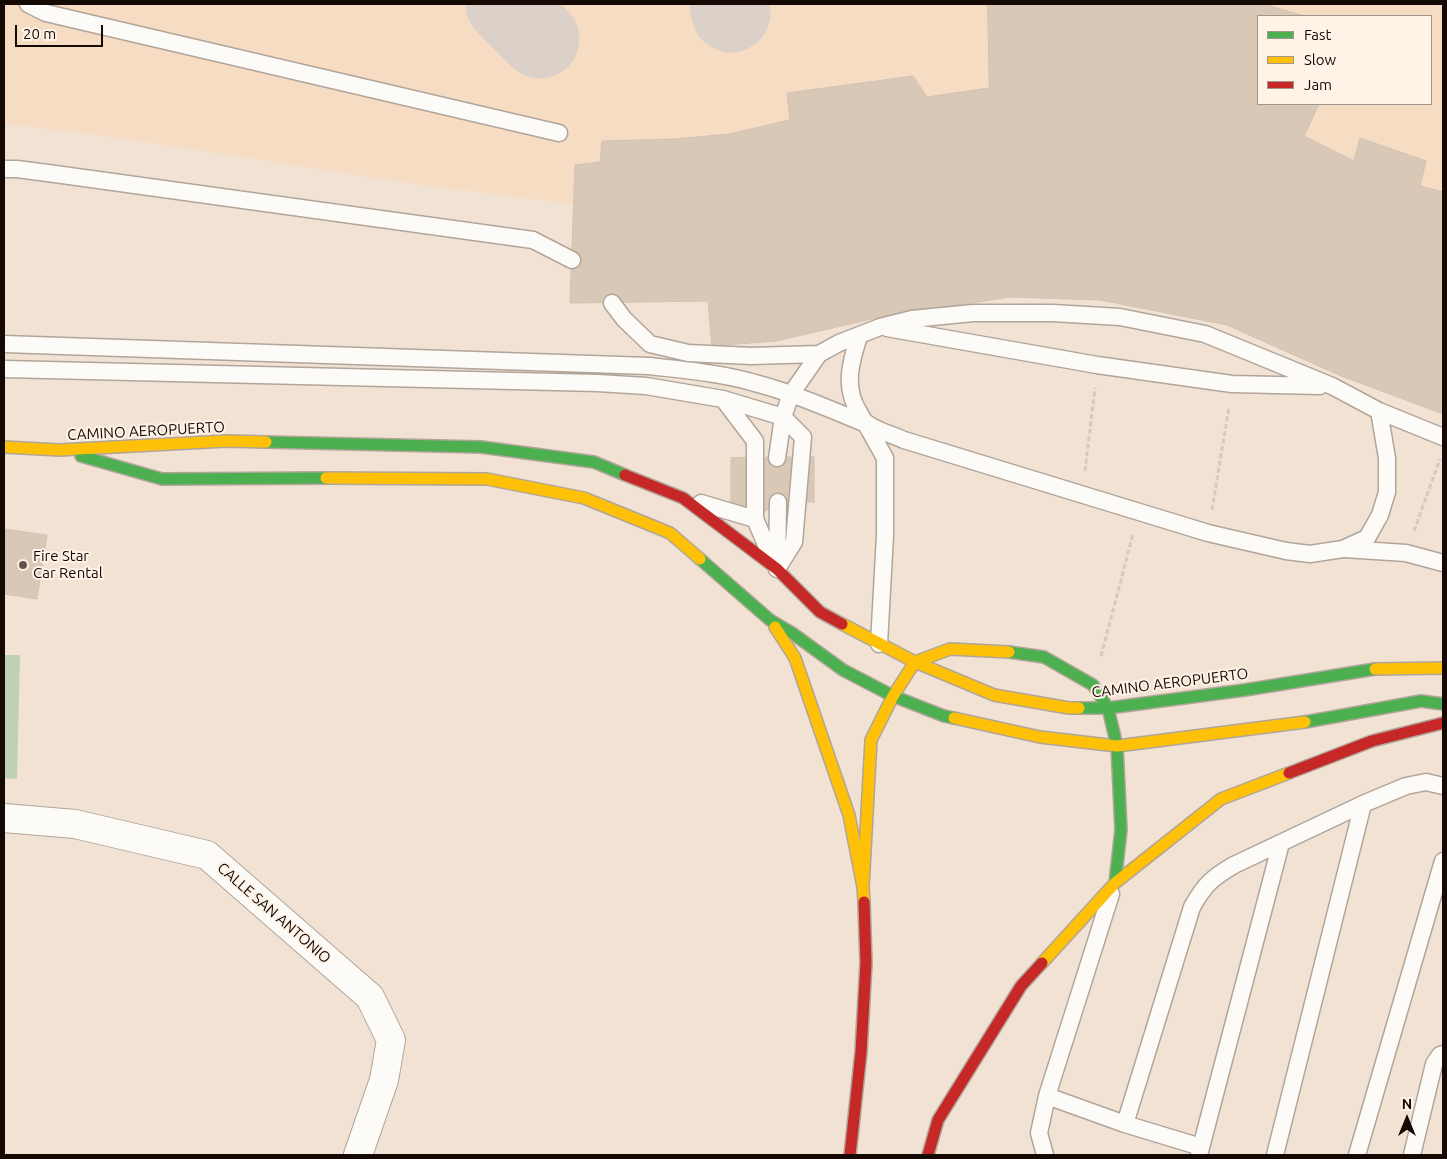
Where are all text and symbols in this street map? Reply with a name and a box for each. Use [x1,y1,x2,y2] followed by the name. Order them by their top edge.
[18,15,105,47] scale bar
[1257,15,1432,105] legend
[23,25,56,42] text: 20 m
[1304,26,1331,43] text: Fast
[1304,51,1336,68] text: Slow
[1304,76,1332,93] text: Jam
[67,418,225,444] street label: CAMINO AEROPUERTO
[33,547,103,582] place label: Fire Star Car Rental
[17,559,29,571] marker: Fire Star Car Rental
[1091,664,1249,702] street label: CAMINO AEROPUERTO
[214,859,334,967] street label: CALLE SAN ANTONIO
[1382,1094,1432,1144] north arrow
[1402,1096,1412,1112] text: N

